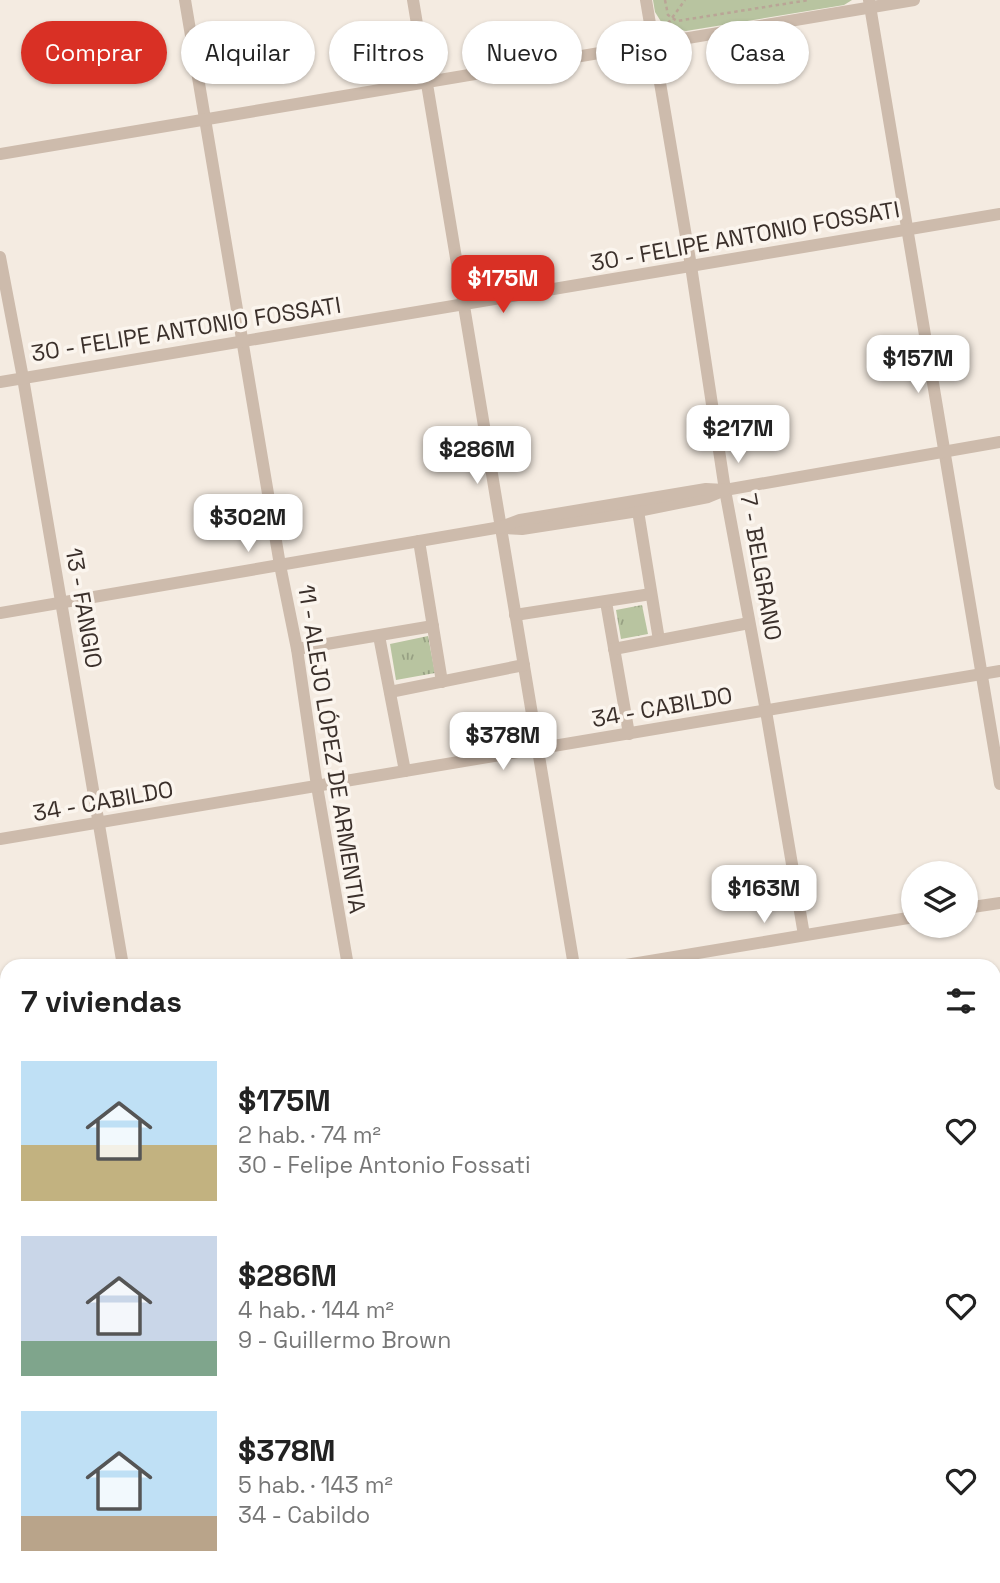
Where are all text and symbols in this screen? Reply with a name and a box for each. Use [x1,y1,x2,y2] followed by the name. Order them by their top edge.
[21,21,167,84] chip: Comprar
[181,21,315,84] chip: Alquilar
[329,21,448,84] chip: Filtros
[462,21,582,84] chip: Nuevo
[596,21,692,84] chip: Piso
[706,21,809,84] chip: Casa
[588,194,902,278] street label: 30 - FELIPE ANTONIO FOSSATI
[454,256,552,315] pin: $175M
[467,263,539,293] text: $175M
[29,290,343,368] street label: 30 - FELIPE ANTONIO FOSSATI
[869,336,967,395] pin: $157M
[883,343,953,373] text: $157M
[689,406,787,465] pin: $217M
[702,413,774,443] text: $217M
[428,426,526,486] pin: $286M
[439,434,515,464] text: $286M
[733,491,789,643] street label: 7 - BELGRANO
[199,494,297,554] pin: $302M
[210,502,286,532] text: $302M
[59,545,109,671] street label: 13 - FANGIO
[291,582,373,916] street label: 11 - ALEJO LÓPEZ DE ARMENTIA
[589,680,735,734] street label: 34 - CABILDO
[454,712,552,772] pin: $378M
[466,720,540,750] text: $378M
[30,774,176,828] street label: 34 - CABILDO
[901,861,978,938] map controls
[901,861,978,938] button: layers
[715,866,813,925] pin: $163M
[728,873,800,903] text: $163M
[21,982,182,1021] text: 7 viviendas
[942,982,980,1020] icon: filters
[238,1081,331,1120] text: $175M
[77,1089,161,1173] icon: home
[942,1112,980,1150] icon: heart
[238,1120,381,1150] text: 2 hab. · 74 m²
[238,1150,531,1180] text: 30 - Felipe Antonio Fossati
[238,1256,337,1295] text: $286M
[77,1264,161,1348] icon: home
[942,1287,980,1325] icon: heart
[238,1295,394,1325] text: 4 hab. · 144 m²
[238,1325,451,1355] text: 9 - Guillermo Brown
[238,1431,336,1470] text: $378M
[77,1439,161,1523] icon: home
[942,1462,980,1500] icon: heart
[238,1470,393,1500] text: 5 hab. · 143 m²
[238,1500,370,1530] text: 34 - Cabildo

